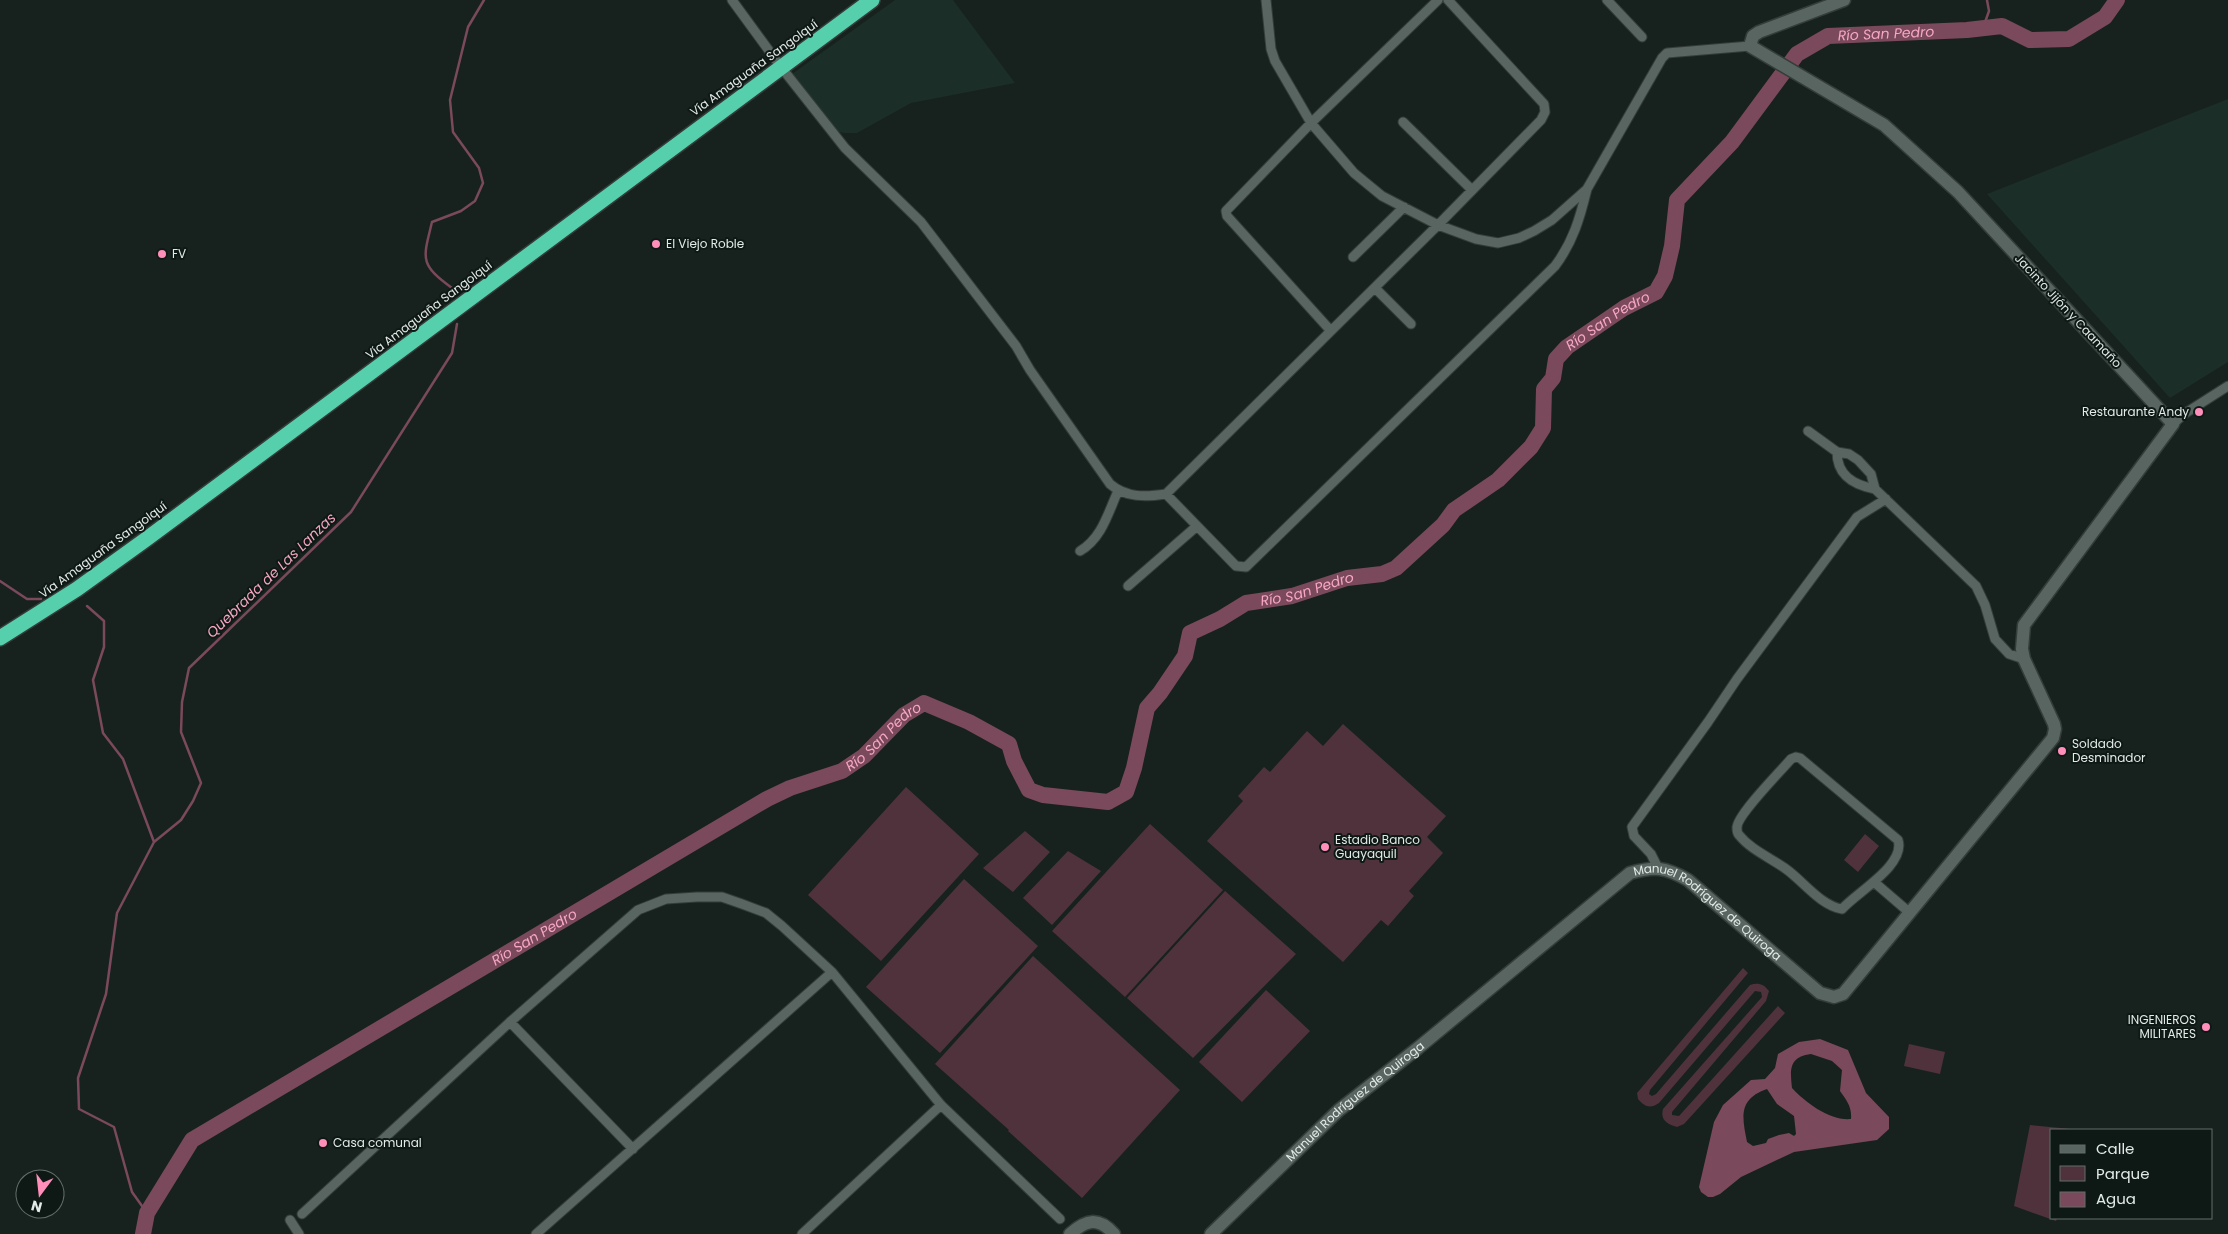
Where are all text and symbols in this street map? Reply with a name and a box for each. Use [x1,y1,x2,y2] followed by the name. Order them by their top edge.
[686,15,821,120] street label: Vía Amaguaña Sangolquí
[1837,21,1935,46] water label: Río San Pedro
[666,235,744,252] place label: El Viejo Roble
[650,238,662,250] marker: El Viejo Roble
[172,245,186,262] place label: FV
[156,248,168,260] marker: FV
[2011,250,2126,371] street label: Jacinto Jijón y Caamaño
[362,256,495,363] street label: Vía Amaguaña Sangolquí
[1562,287,1653,355] water label: Río San Pedro
[2082,403,2189,420] place label: Restaurante Andy
[2193,406,2205,418] marker: Restaurante Andy
[35,497,170,602] street label: Vía Amaguaña Sangolquí
[202,508,340,642] water label: Quebrada de Las Lanzas
[1259,567,1355,611] water label: Río San Pedro
[841,697,925,776] water label: Río San Pedro
[2072,735,2146,766] place label: Soldado Desminador
[2056,745,2068,757] marker: Soldado Desminador
[1335,831,1420,862] place label: Estadio Banco Guayaquil
[1319,841,1331,853] marker: Estadio Banco Guayaquil
[1632,860,1785,964] street label: Manuel Rodríguez de Quiroga
[488,904,581,970] water label: Río San Pedro
[2128,1011,2196,1042] place label: INGENIEROS MILITARES
[2200,1021,2212,1033] marker: INGENIEROS MILITARES
[1282,1037,1428,1165] street label: Manuel Rodríguez de Quiroga
[2050,1129,2213,1219] legend
[333,1134,422,1151] place label: Casa comunal
[317,1137,329,1149] marker: Casa comunal
[2096,1138,2134,1159] text: Calle
[2096,1163,2149,1184] text: Parque
[15,1169,65,1219] north arrow
[2096,1188,2136,1209] text: Agua
[29,1196,44,1218] text: N

